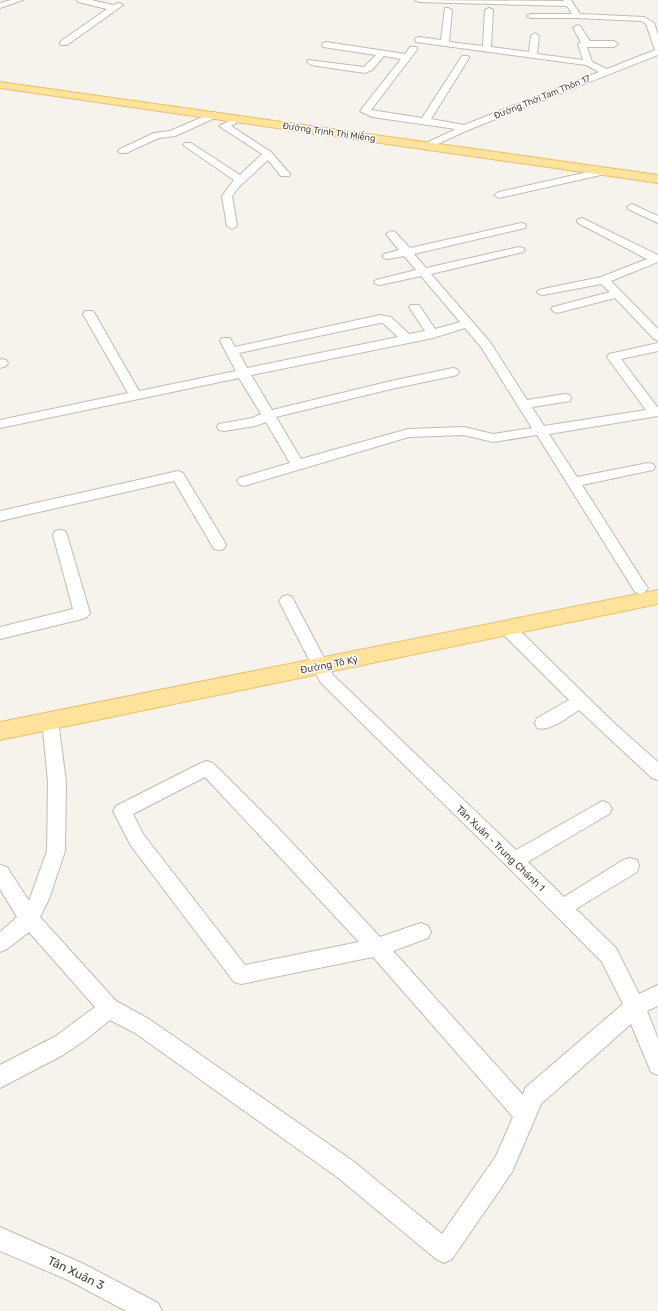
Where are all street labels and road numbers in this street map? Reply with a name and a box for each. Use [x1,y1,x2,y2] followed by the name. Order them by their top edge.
[493,73,592,121] street label: Đường Thới Tam Thôn 17
[282,119,376,143] street label: Đường Trịnh Thị Miếng
[299,653,360,676] street label: Đường Tô Ký
[453,803,547,894] street label: Tân Xuân - Trung Chánh 1
[45,1253,107,1293] street label: Tân Xuân 3

